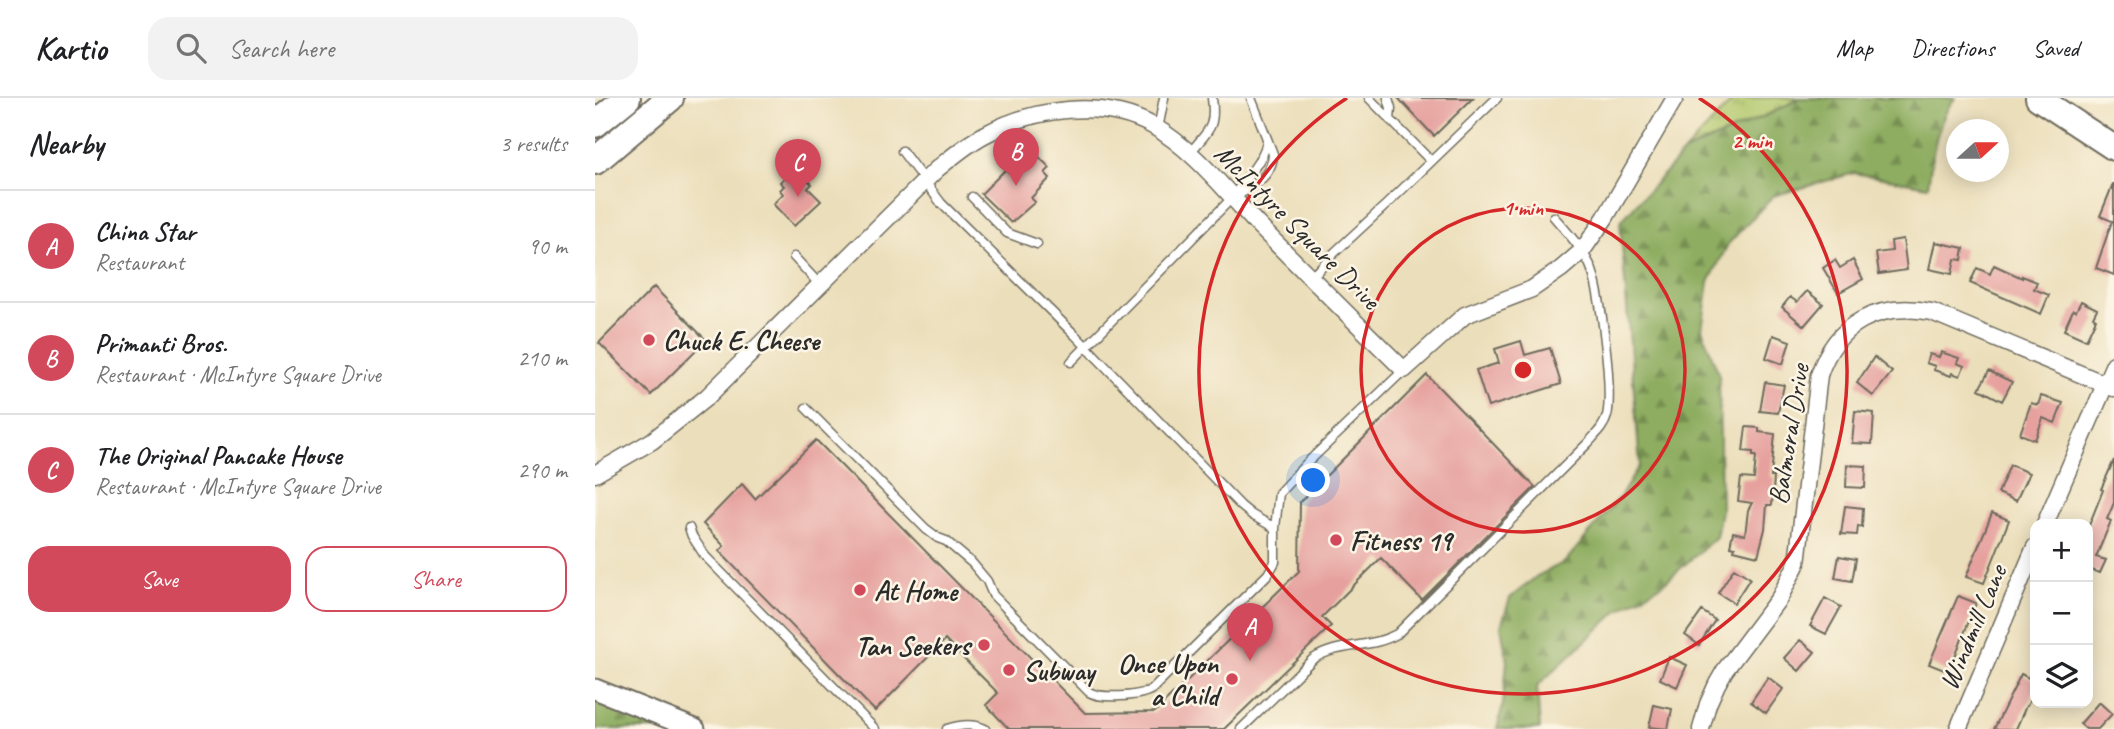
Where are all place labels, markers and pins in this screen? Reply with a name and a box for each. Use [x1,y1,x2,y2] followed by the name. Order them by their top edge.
[993,128,1039,186] pin: B
[775,139,821,197] pin: C
[663,323,822,358] place label: Chuck E. Cheese
[641,332,657,348] marker: Chuck E. Cheese
[1511,358,1535,382] centre of rings
[1350,523,1455,558] place label: Fitness 19
[1328,532,1344,548] marker: Fitness 19
[874,573,960,608] place label: At Home
[852,582,868,598] marker: At Home
[1227,603,1273,661] pin: A
[855,628,973,663] place label: Tan Seekers
[976,637,992,653] marker: Tan Seekers
[1118,646,1223,713] place label: Once Upon a Child
[1023,653,1098,688] place label: Subway
[1001,662,1017,678] marker: Subway
[1224,671,1240,687] marker: Once Upon a Child

